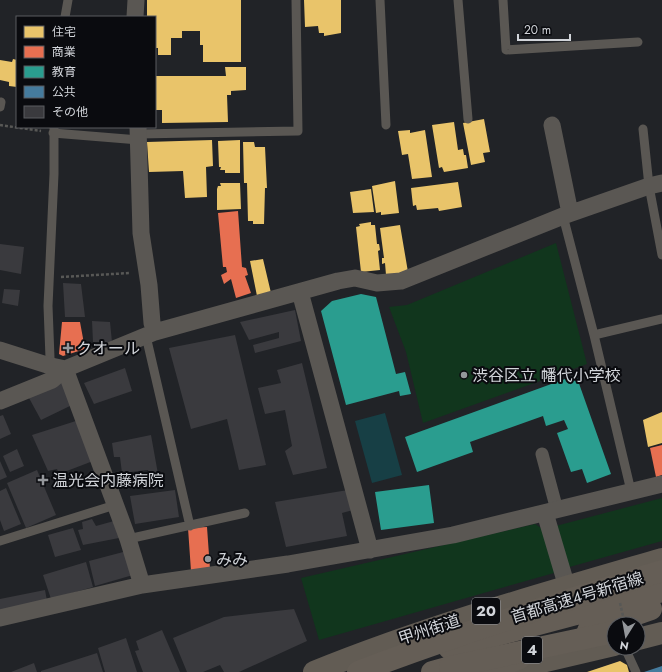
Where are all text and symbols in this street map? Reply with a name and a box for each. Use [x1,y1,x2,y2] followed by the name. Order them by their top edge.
[16,16,156,128] legend
[518,16,570,42] scale bar
[524,21,551,39] text: 20 m
[52,23,76,41] text: 住宅
[52,43,76,61] text: 商業
[52,63,76,81] text: 教育
[52,83,76,101] text: 公共
[52,103,88,121] text: その他
[76,337,140,360] place label: クオール
[63,343,73,353] marker: クオール
[472,364,621,387] place label: 渋谷区立 幡代小学校
[459,370,469,380] marker: 渋谷区立 幡代小学校
[52,469,164,492] place label: 温光会内藤病院
[37,474,49,486] marker: 温光会内藤病院
[216,548,248,571] place label: みみ
[203,554,213,564] marker: みみ
[508,566,646,629] street label: 首都高速4号新宿線
[472,598,500,624] road number: 20
[395,609,463,650] street label: 甲州街道
[606,616,646,656] north arrow
[522,637,542,663] road number: 4
[618,637,630,655] text: N

